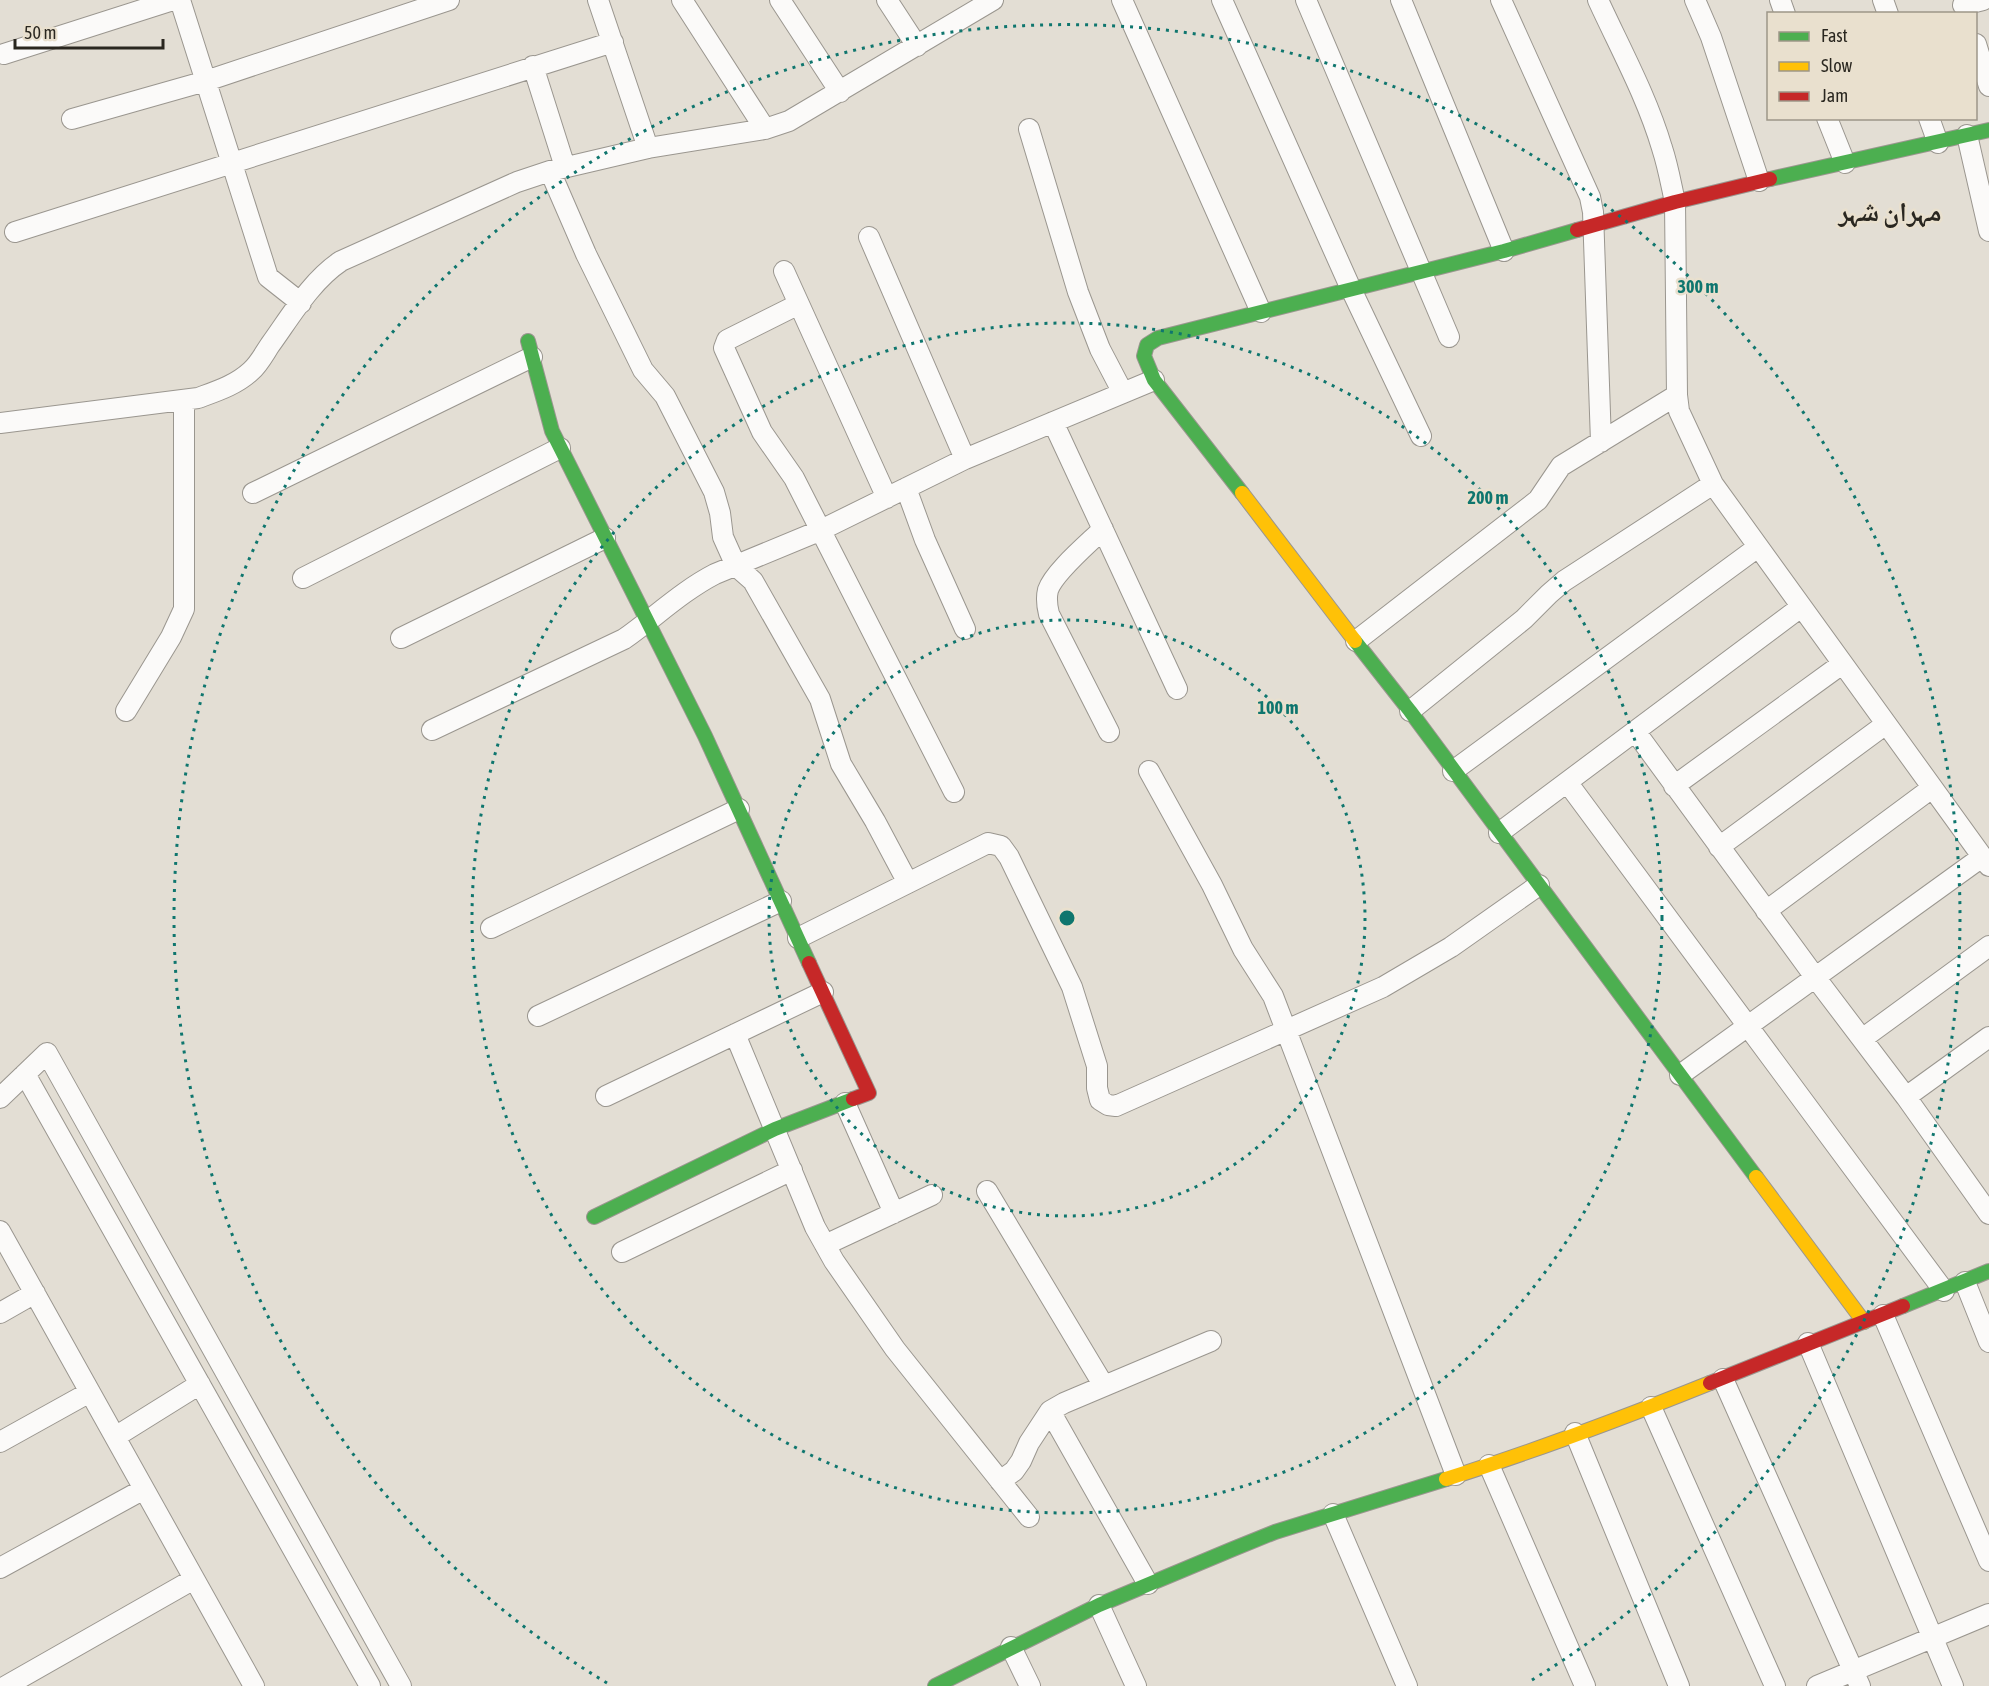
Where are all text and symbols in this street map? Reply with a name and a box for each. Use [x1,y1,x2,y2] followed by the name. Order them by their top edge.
[15,12,164,50] scale bar
[1767,12,1977,120] legend
[24,22,56,43] text: 50 m
[1821,25,1848,46] text: Fast
[1821,55,1852,76] text: Slow
[1821,85,1848,106] text: Jam
[1838,196,1941,228] district label: مہران شہر
[1678,276,1718,297] text: 300 m
[1468,487,1508,508] text: 200 m
[1258,697,1298,718] text: 100 m
[1057,908,1077,928] centre of rings

